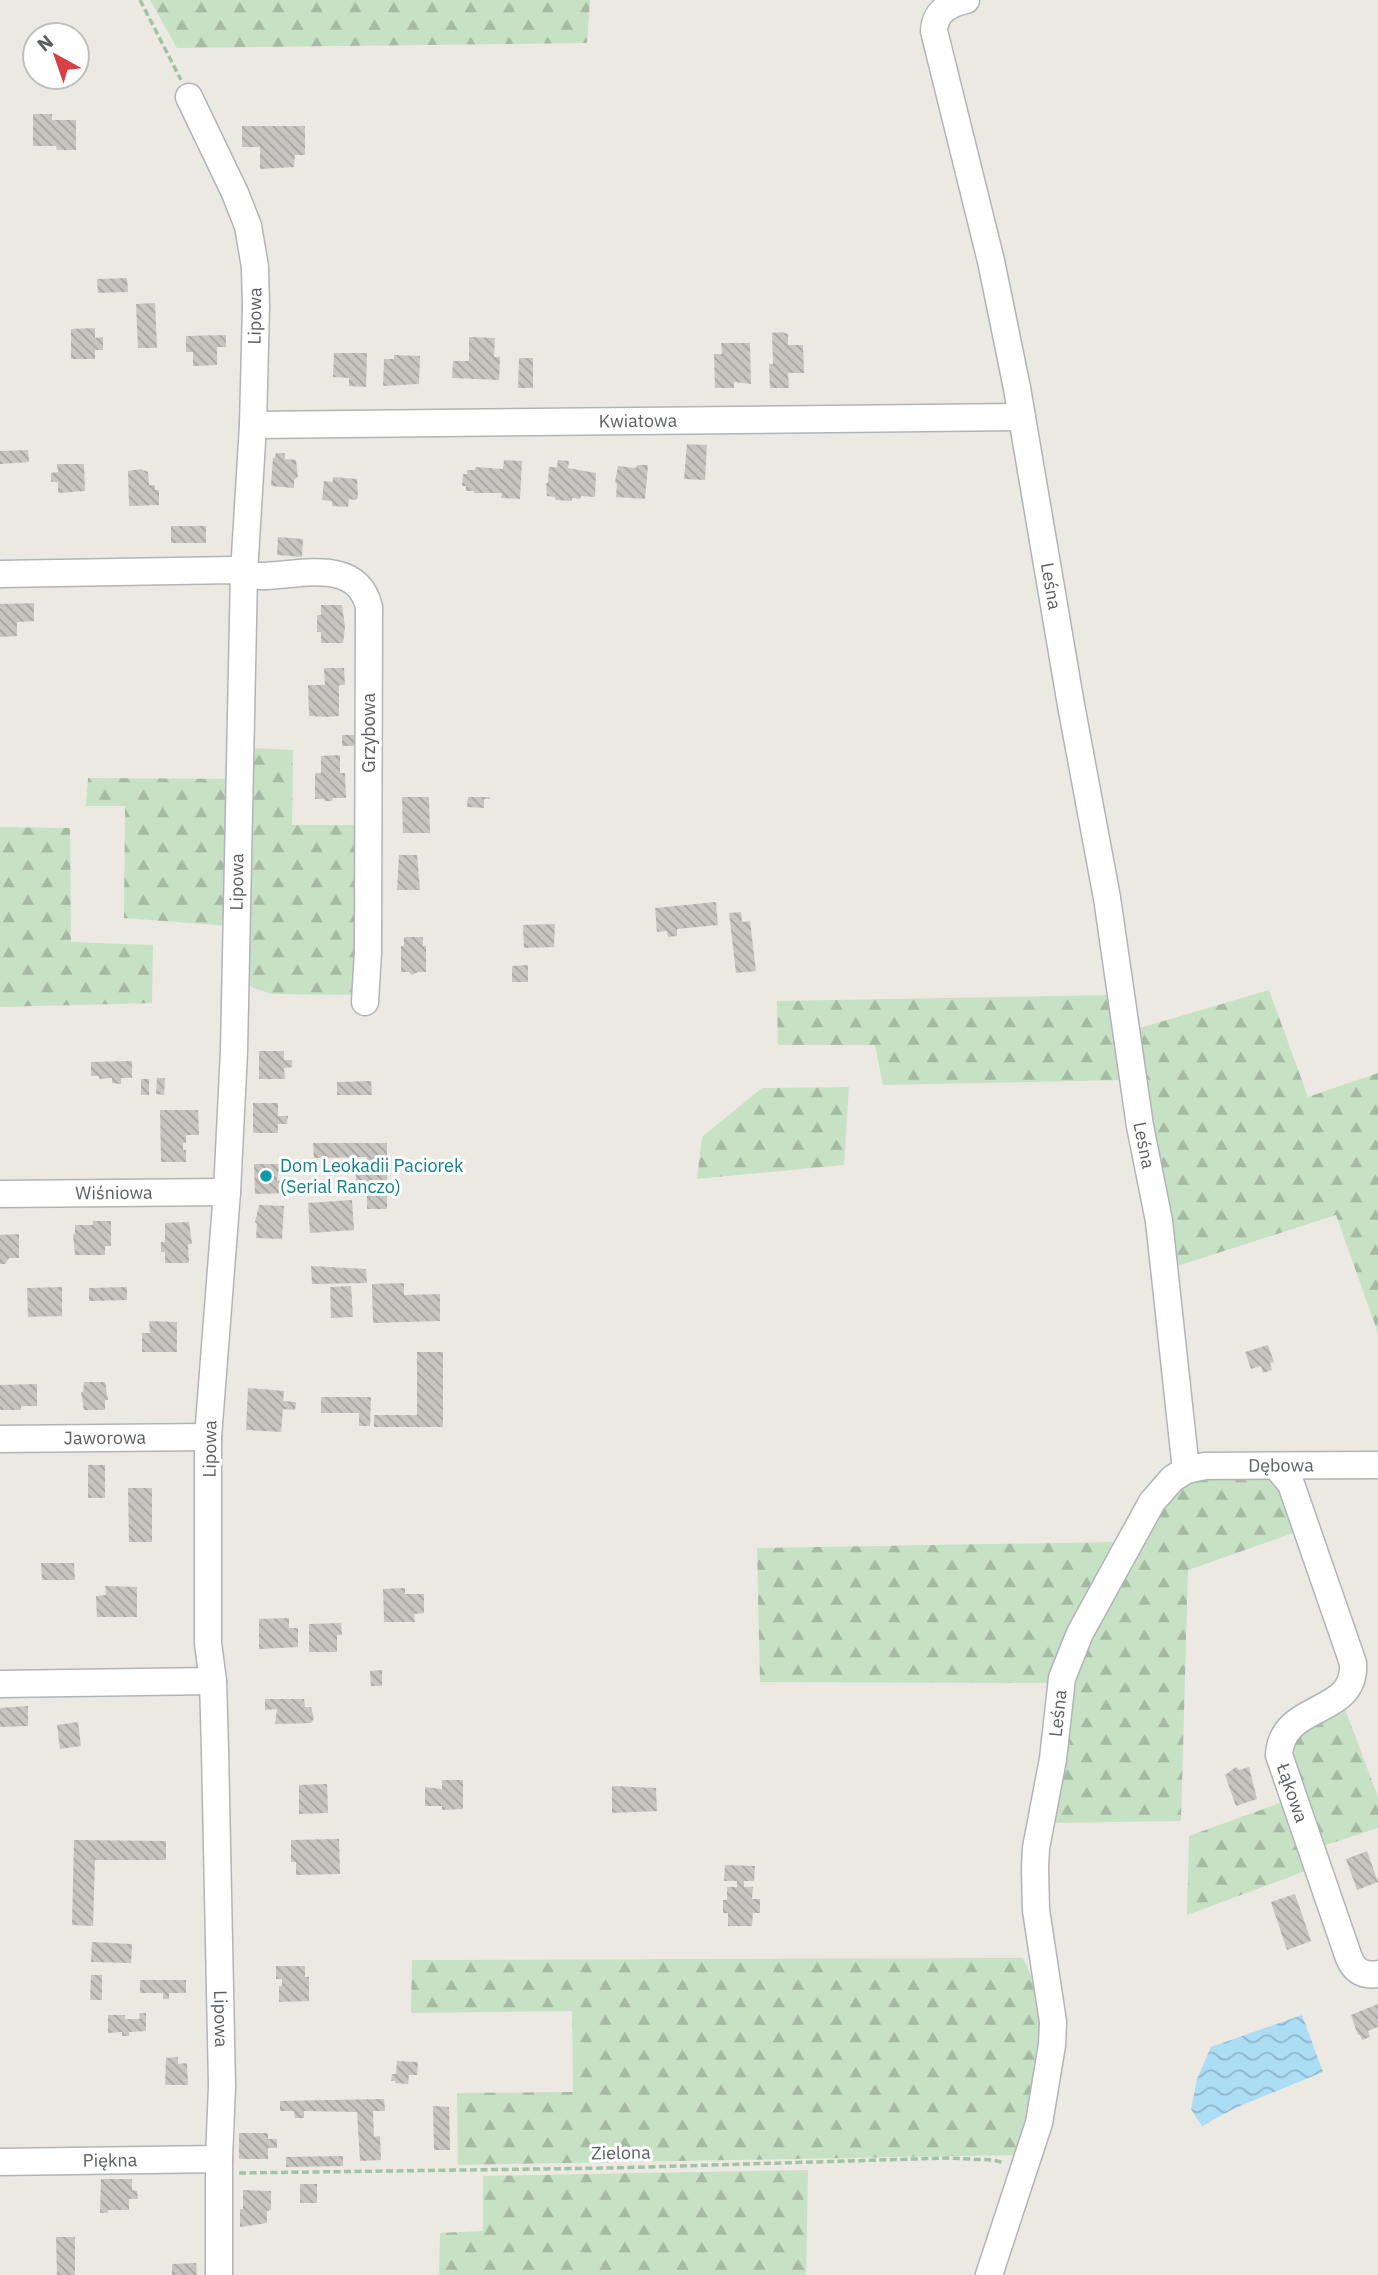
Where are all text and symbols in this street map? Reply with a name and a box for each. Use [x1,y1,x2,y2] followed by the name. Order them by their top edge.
[21,21,91,91] north arrow
[32,29,58,57] text: N
[243,287,267,345] street label: Lipowa
[598,409,678,432] street label: Kwiatowa
[1036,561,1067,612] street label: Leśna
[357,693,380,773] street label: Grzybowa
[225,853,249,911] street label: Lipowa
[1128,1120,1160,1171] street label: Leśna
[280,1154,464,1198] place label: Dom Leokadii Paciorek (Serial Ranczo)
[258,1168,274,1184] marker: Dom Leokadii Paciorek (Serial Ranczo)
[75,1181,153,1204] street label: Wiśniowa
[198,1420,222,1478] street label: Lipowa
[64,1426,147,1449] street label: Jaworowa
[1248,1453,1314,1477] street label: Dębowa
[1044,1688,1072,1738] street label: Leśna
[1271,1759,1314,1826] street label: Łąkowa
[209,1990,233,2048] street label: Lipowa
[591,2140,651,2165] street label: Zielona
[82,2148,138,2172] street label: Piękna

